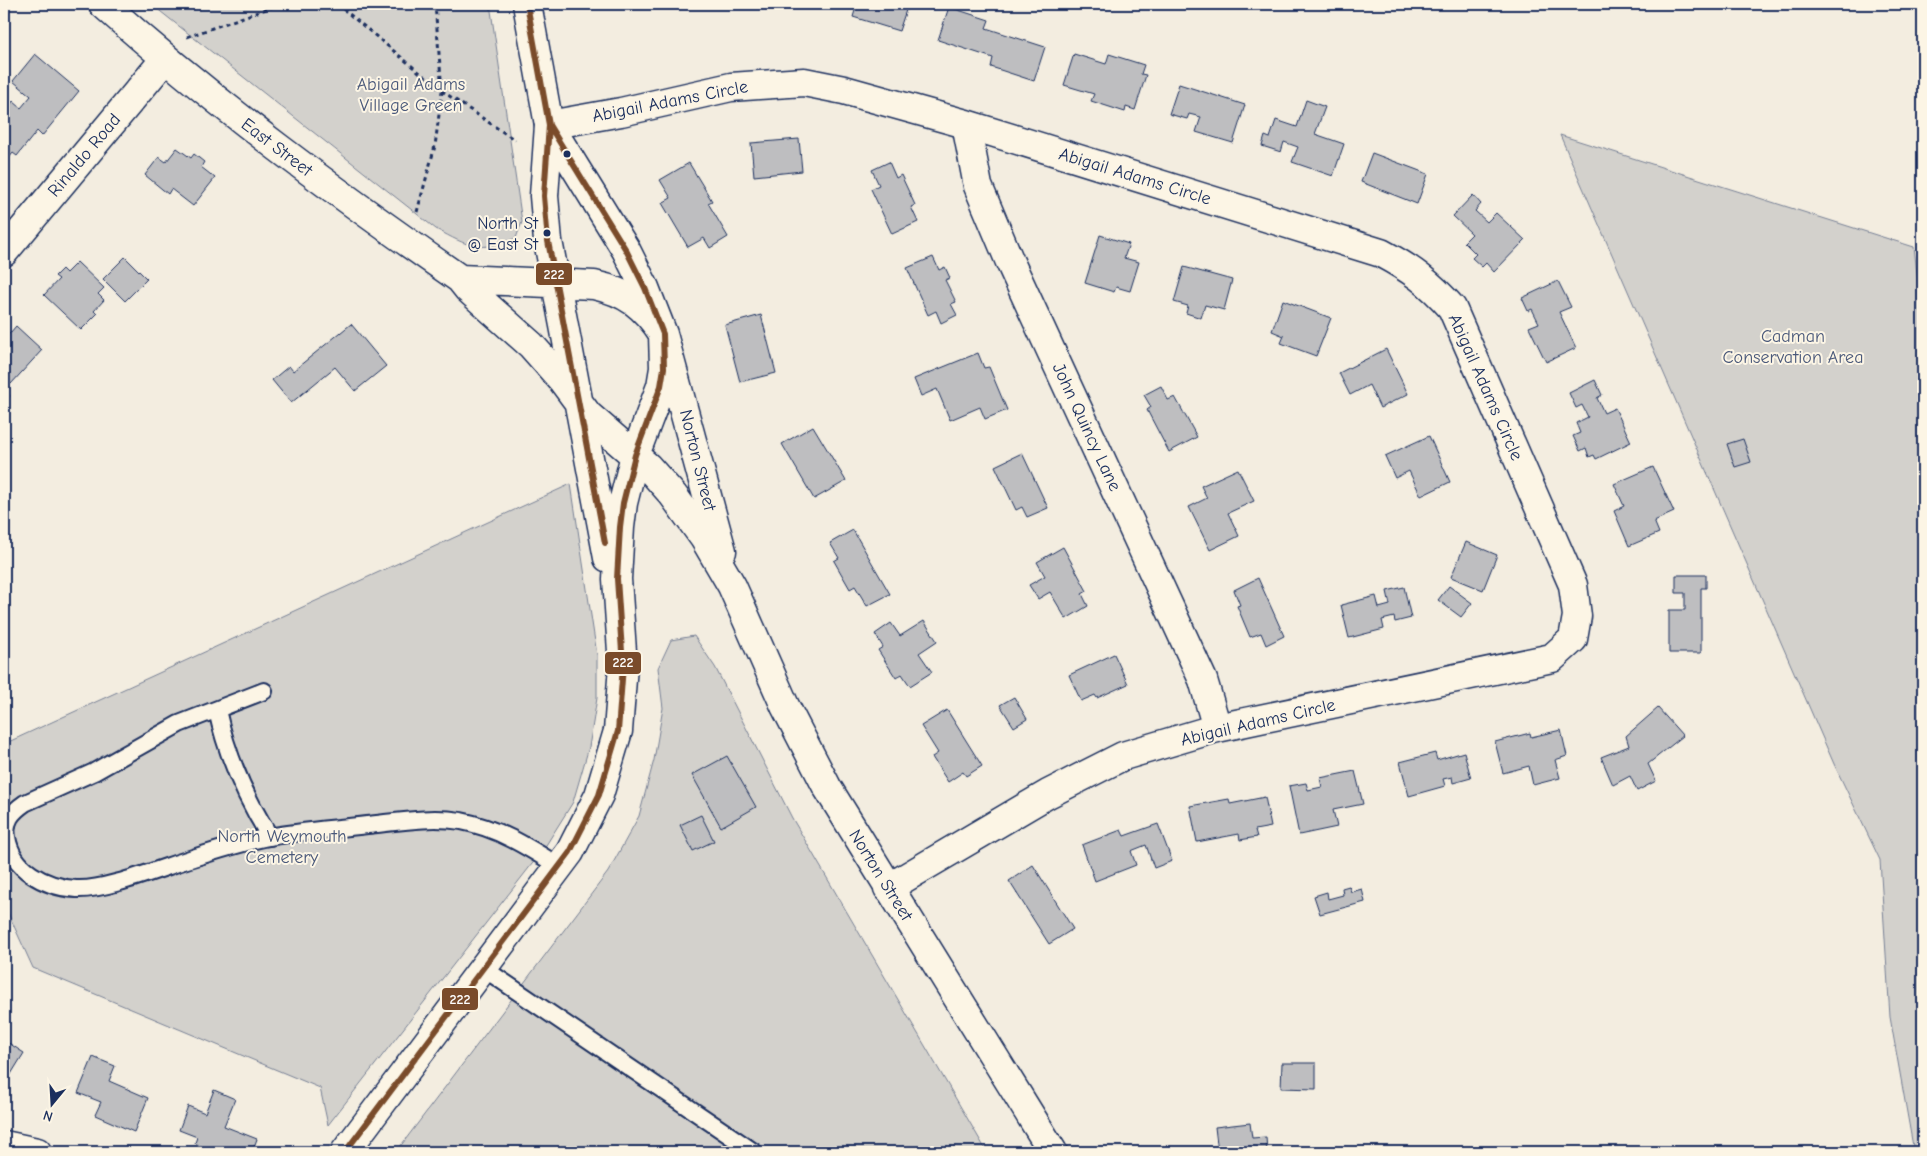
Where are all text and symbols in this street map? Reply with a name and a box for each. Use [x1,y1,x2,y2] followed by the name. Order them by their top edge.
[357,74,465,116] park label: Abigail Adams Village Green
[590,76,750,127] street label: Abigail Adams Circle
[44,110,125,201] street label: Rinaldo Road
[237,114,317,182] street label: East Street
[1056,143,1214,210] street label: Abigail Adams Circle
[562,149,572,159] unlabelled marker
[467,214,539,254] place label: North St @ East St
[542,228,552,238] marker: North St @ East St
[535,262,573,286] line badge: 222
[544,266,564,283] text: 222
[1444,311,1527,464] street label: Abigail Adams Circle
[1723,326,1863,368] park label: Cadman Conservation Area
[1048,360,1125,495] street label: John Quincy Lane
[675,407,720,514] street label: Norton Street
[604,651,642,675] line badge: 222
[613,654,633,671] text: 222
[1179,694,1337,750] street label: Abigail Adams Circle
[217,826,347,868] park label: North Weymouth Cemetery
[844,826,917,926] street label: Norton Street
[441,987,479,1011] line badge: 222
[450,991,470,1008] text: 222
[28,1078,78,1128] north arrow
[41,1106,55,1125] text: N

